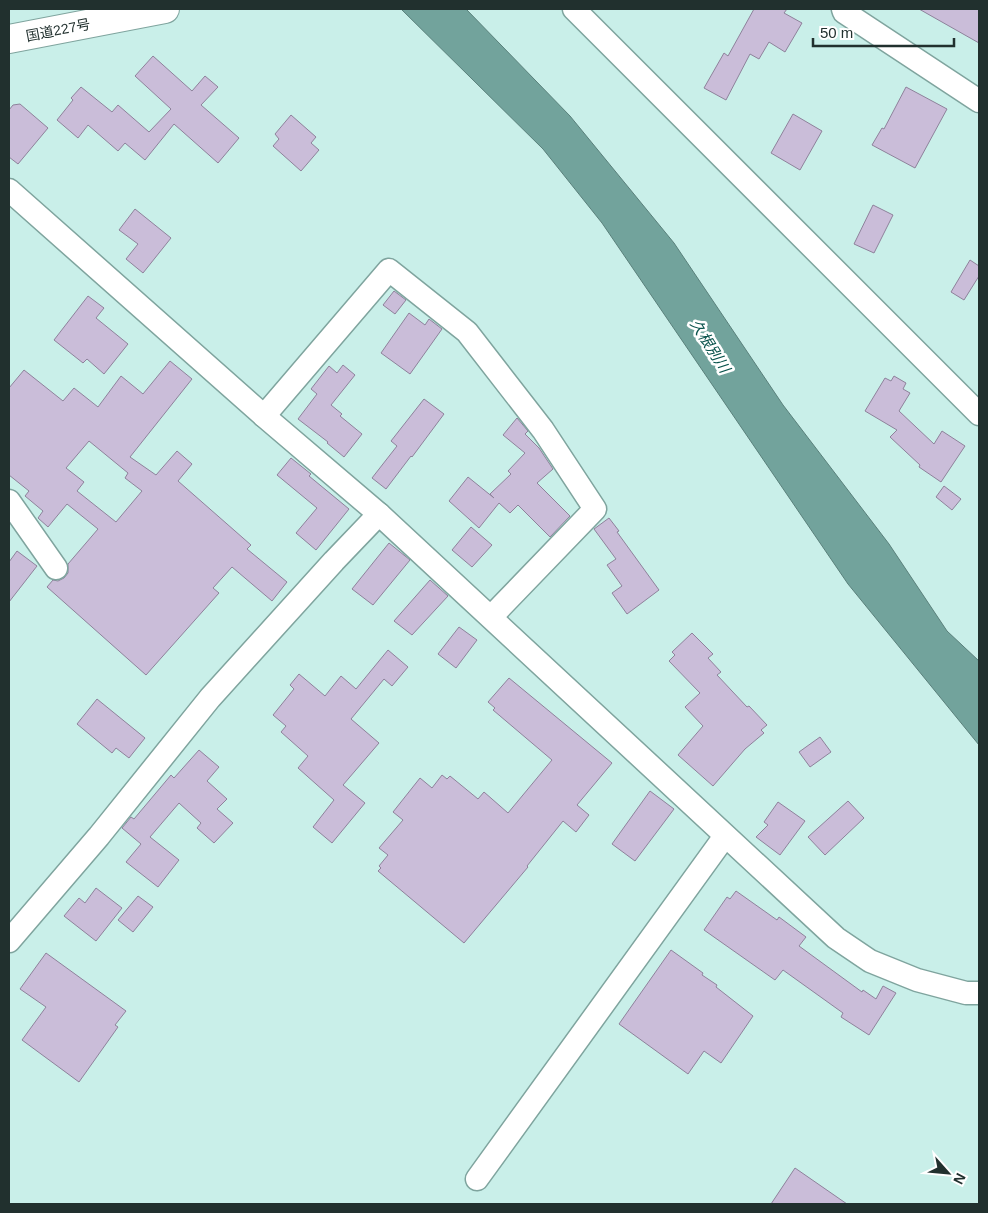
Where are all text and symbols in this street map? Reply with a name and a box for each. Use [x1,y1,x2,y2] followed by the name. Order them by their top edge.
[813,15,954,47] scale bar
[24,16,92,44] street label: 国道227号
[820,24,853,41] text: 50 m
[687,316,735,377] water label: 久根別川
[923,1148,973,1198] north arrow
[950,1171,969,1187] text: N

